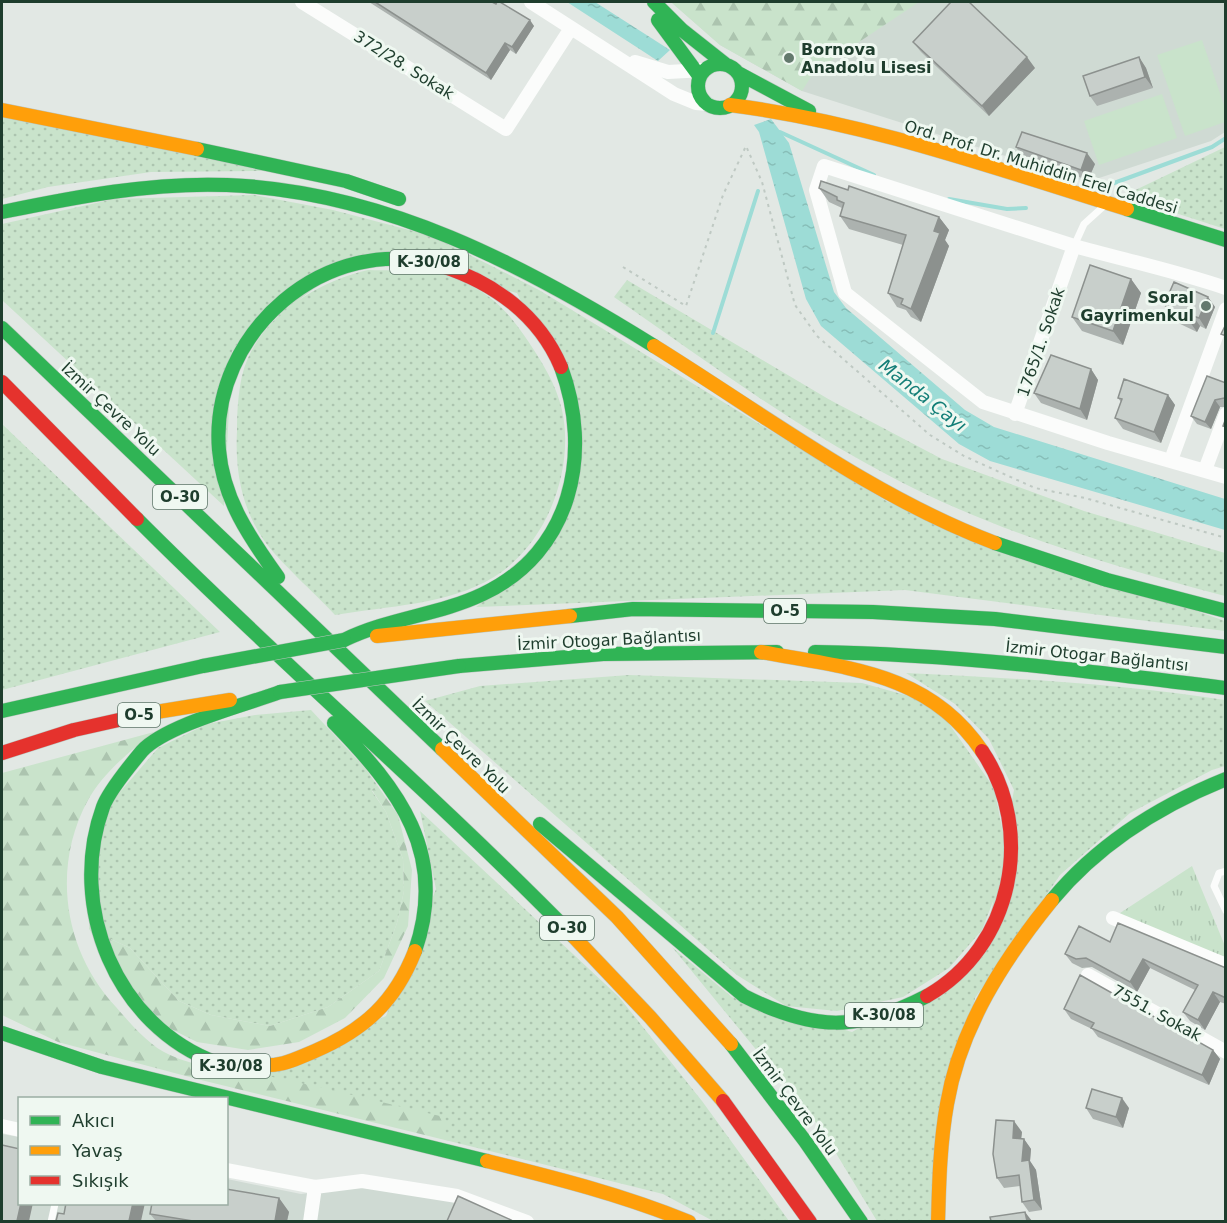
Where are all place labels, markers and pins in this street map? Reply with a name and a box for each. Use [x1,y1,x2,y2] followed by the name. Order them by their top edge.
[801,40,932,77] place label: Bornova Anadolu Lisesi
[782,51,796,65] marker: Bornova Anadolu Lisesi
[1080,288,1194,325] place label: Soral Gayrimenkul
[1199,299,1213,313] marker: Soral Gayrimenkul

